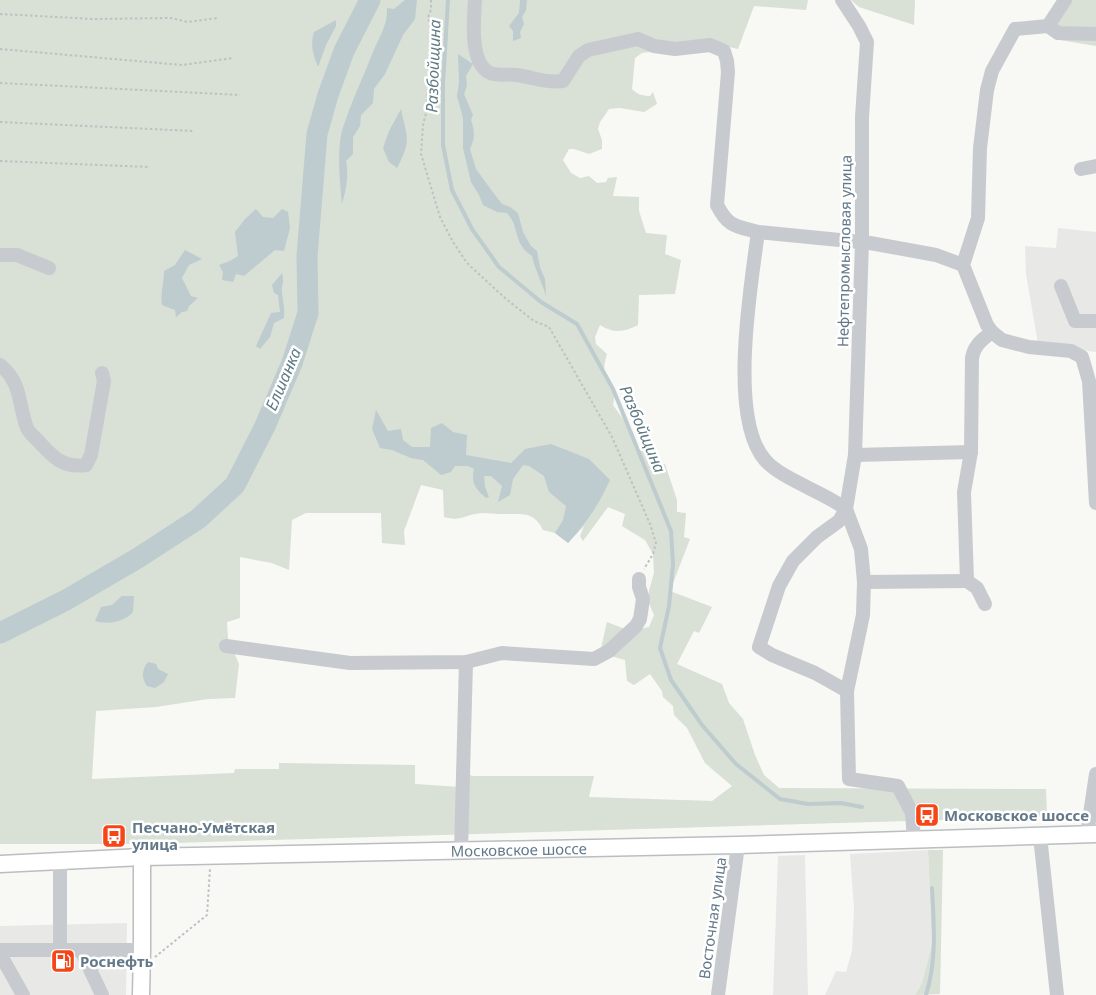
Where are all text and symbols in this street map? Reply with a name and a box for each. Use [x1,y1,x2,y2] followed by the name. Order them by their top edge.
[420,19,446,113] water label: Разбойщина
[832,155,856,347] street label: Нефтепромысловая улица
[260,344,306,414] water label: Елшанка
[615,382,671,476] water label: Разбойщина
[914,802,940,828] bus stop icon: Московское шоссе
[944,805,1089,825] place label: Московское шоссе
[131,817,275,854] place label: Песчано-Умётская улица
[101,823,127,849] bus stop icon: Песчано-Умётская улица
[450,838,587,861] street label: Московское шоссе
[694,856,730,980] street label: Восточная улица
[50,948,76,974] fuel station icon: Роснефть
[80,951,154,971] place label: Роснефть

